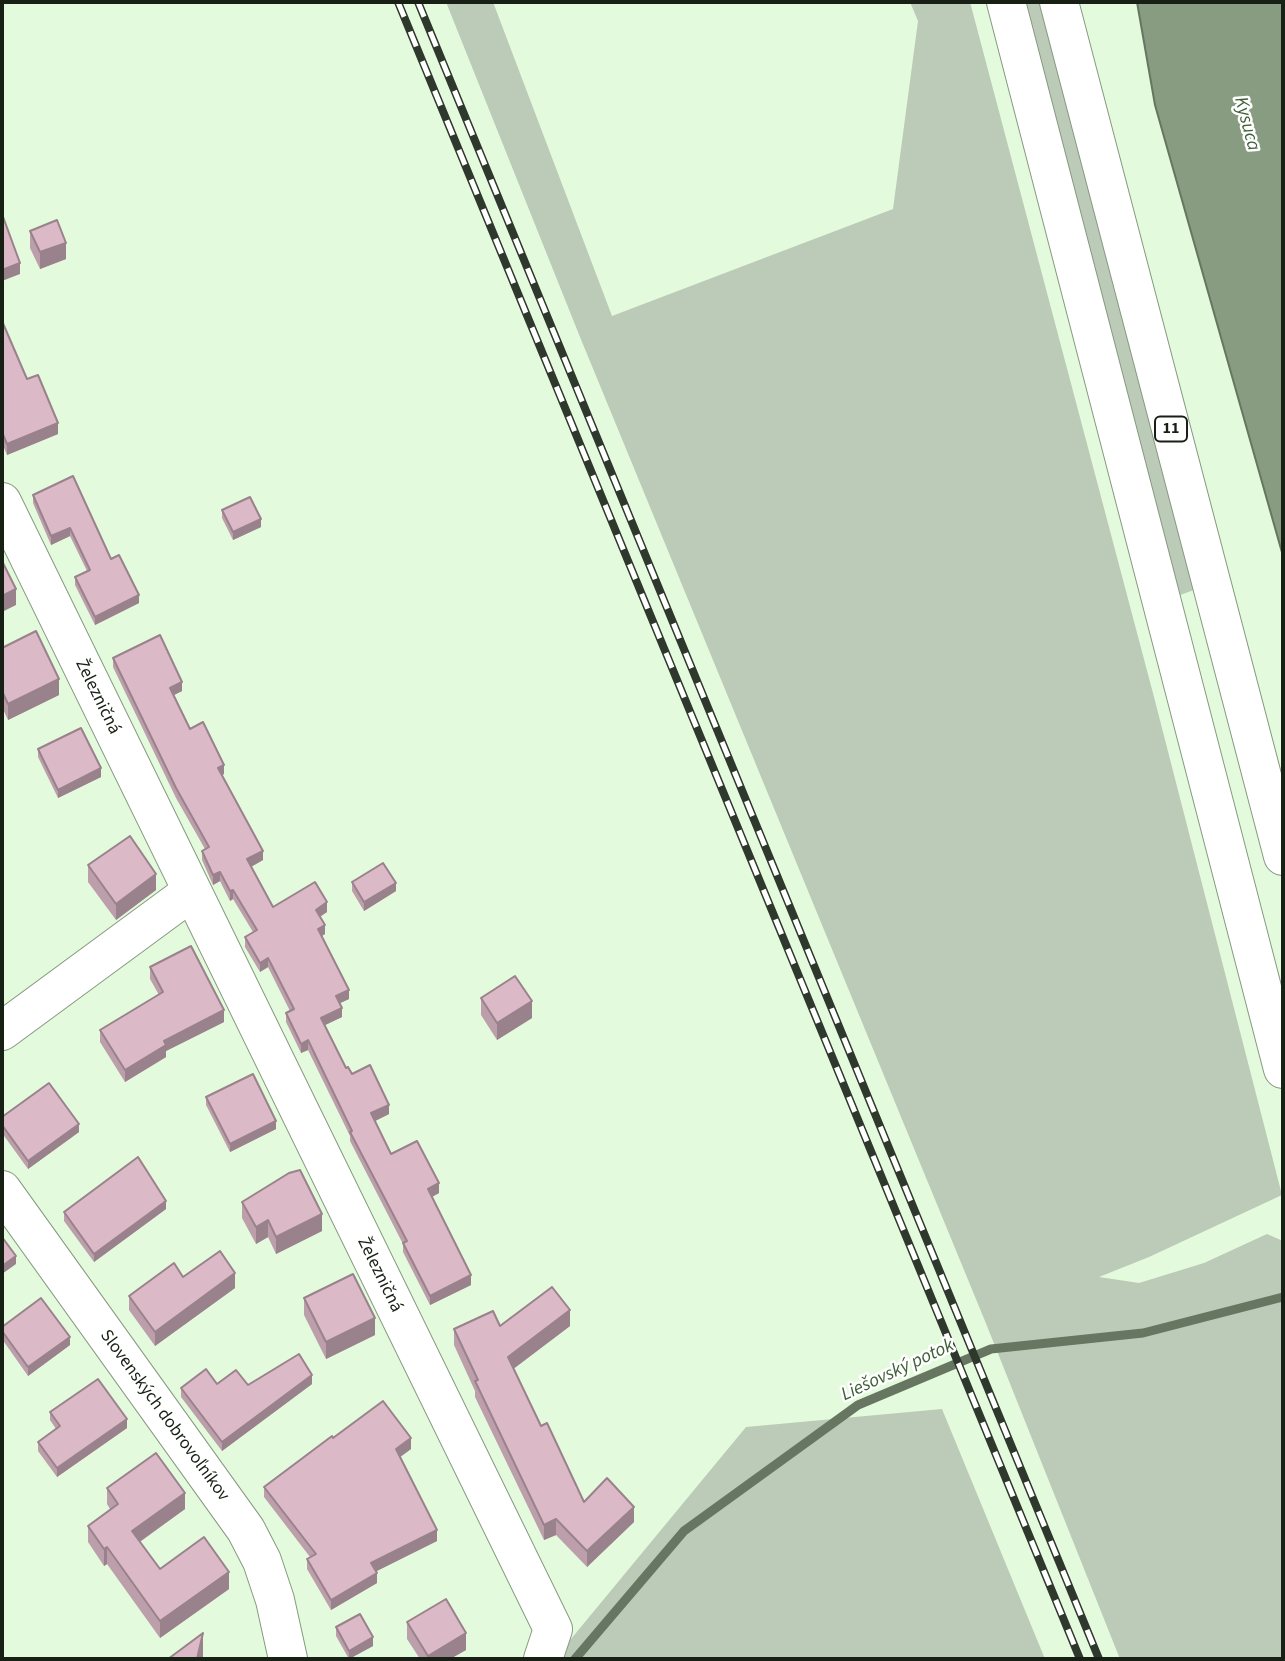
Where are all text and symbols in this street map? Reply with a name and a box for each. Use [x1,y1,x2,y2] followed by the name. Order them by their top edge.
[1228,95,1264,153] water label: Kysuca
[1155,416,1187,442] road number: 11
[70,656,124,738] street label: Železničná
[352,1234,406,1316] street label: Železničná
[95,1326,233,1506] street label: Slovenských dobrovoľníkov
[838,1335,958,1407] water label: Liešovský potok

